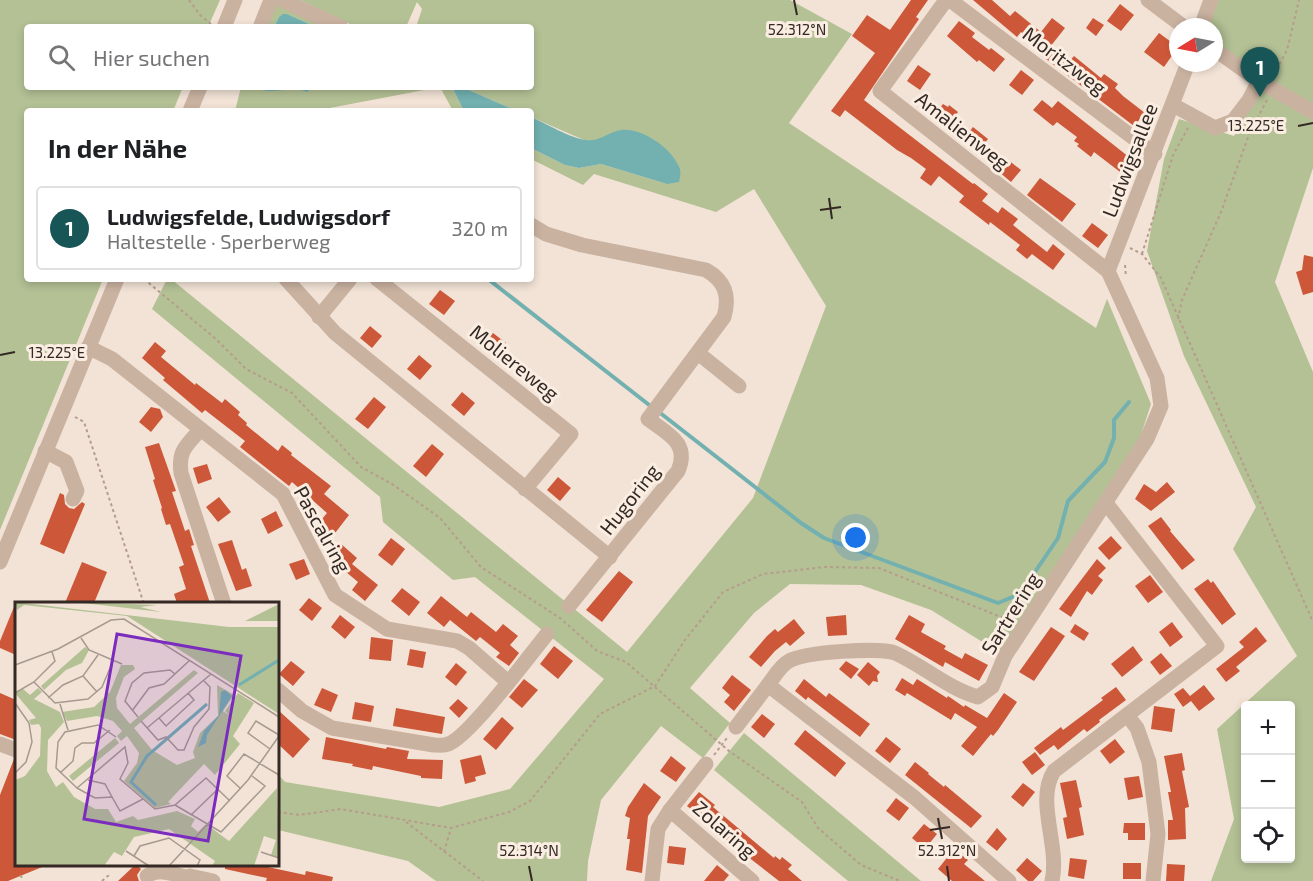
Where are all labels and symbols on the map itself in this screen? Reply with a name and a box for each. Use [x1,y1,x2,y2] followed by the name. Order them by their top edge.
[1169,18,1223,72] north arrow
[768,20,826,38] text: 52.312°N
[1019,21,1111,99] street label: Moritzweg
[1240,48,1280,97] pin: 1
[911,86,1015,174] street label: Amalienweg
[1096,100,1162,220] street label: Ludwigsallee
[1228,116,1284,134] text: 13.225°E
[466,319,564,405] street label: Moliereweg
[29,343,85,361] text: 13.225°E
[594,459,664,539] street label: Hugoring
[289,481,357,577] street label: Pascalring
[841,523,870,552] your location
[975,568,1045,658] street label: Sartrering
[15,602,279,866] inset map
[689,795,761,863] street label: Zolaring
[499,841,559,859] text: 52.314°N
[918,841,976,859] text: 52.312°N

